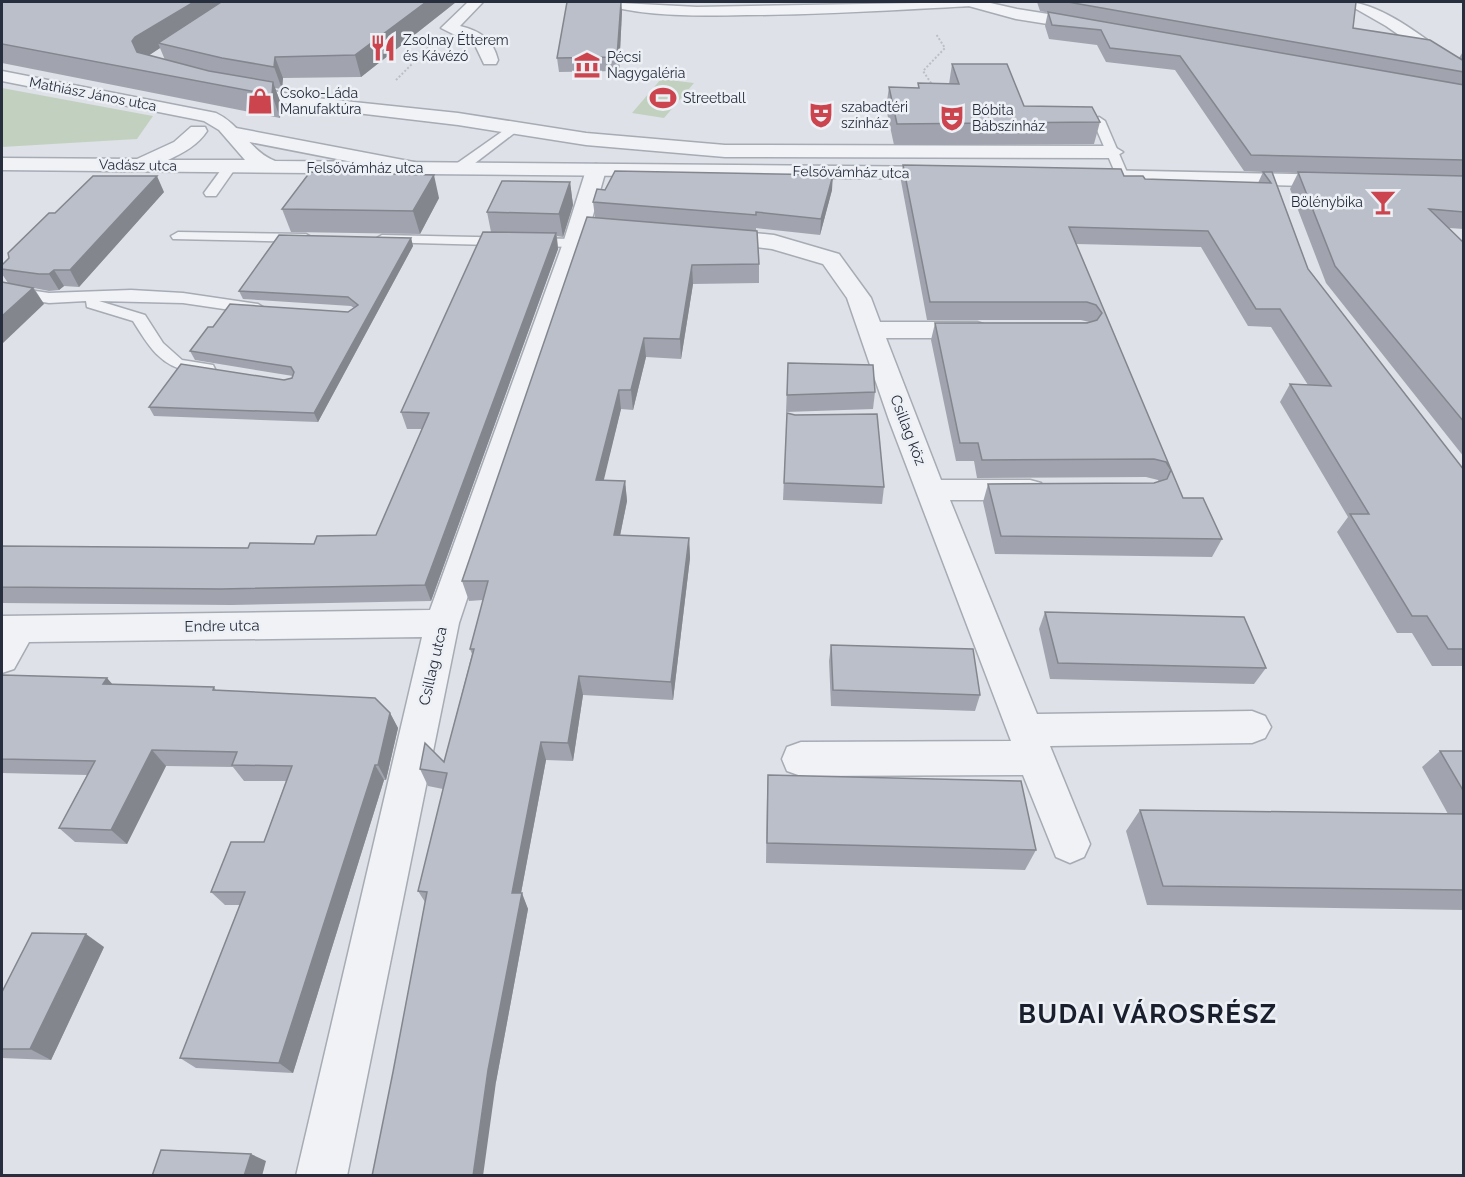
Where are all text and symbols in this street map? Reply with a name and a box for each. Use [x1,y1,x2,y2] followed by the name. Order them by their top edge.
[403,31,509,64] place label: Zsolnay Étterem és Kávézó
[368,33,398,63] restaurant icon: Zsolnay Étterem és Kávézó
[607,49,685,81] place label: Pécsi Nagygaléria
[572,50,602,80] museum icon: Pécsi Nagygaléria
[28,74,158,114] street label: Mathiász János utca
[648,83,678,113] sports icon: Streetball
[280,85,361,117] place label: Csoko-Láda Manufaktúra
[245,86,275,116] shop icon: Csoko-Láda Manufaktúra
[683,90,746,106] place label: Streetball
[841,99,908,131] place label: szabadtéri színház
[806,100,836,130] theatre icon: szabadtéri színház
[972,102,1045,134] place label: Bóbita Bábszínház
[937,103,967,133] theatre icon: Bóbita Bábszínház
[99,156,177,174] street label: Vadász utca
[307,160,423,176] street label: Felsővámház utca
[792,163,910,181] street label: Felsővámház utca
[1368,187,1398,217] bar icon: Bölénybika
[1291,194,1363,210] place label: Bölénybika
[886,392,930,468] street label: Csillag köz
[184,616,260,636] street label: Endre utca
[415,625,451,707] street label: Csillag utca
[1018,999,1278,1029] district label: BUDAI VÁROSRÉSZ

